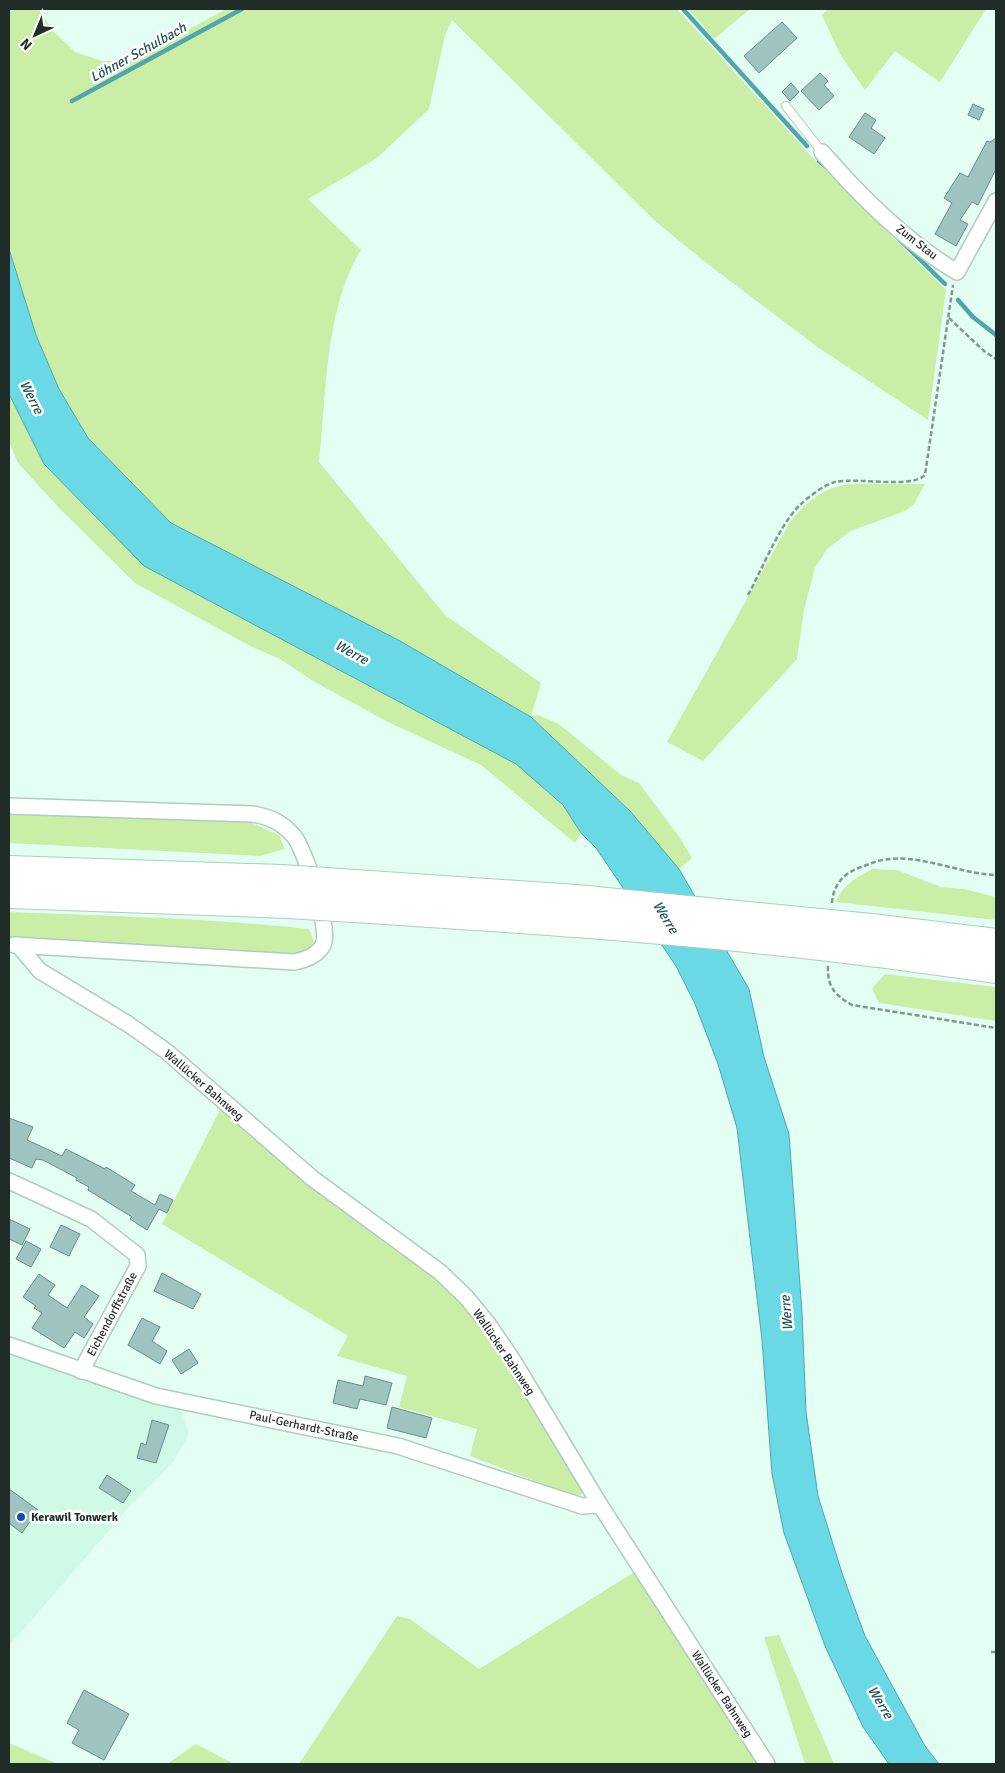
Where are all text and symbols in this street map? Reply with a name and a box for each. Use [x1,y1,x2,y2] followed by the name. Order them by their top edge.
[10,10,60,60] north arrow
[87,19,190,86] water label: Löhner Schulbach
[17,34,36,53] text: N
[893,221,941,263] street label: Zum Stau
[16,378,48,418] water label: Werre
[332,637,372,669] water label: Werre
[649,898,683,938] water label: Werre
[161,1047,247,1124] street label: Wallücker Bahnweg
[84,1270,141,1359] street label: Eichendorffstraße
[776,1294,797,1331] water label: Werre
[469,1306,538,1398] street label: Wallücker Bahnweg
[248,1408,360,1445] street label: Paul-Gerhardt-Straße
[31,1510,119,1525] place label: Kerawil Tonwerk
[15,1511,27,1523] marker: Kerawil Tonwerk
[688,1648,755,1741] street label: Wallücker Bahnweg
[864,1683,897,1723] water label: Werre

